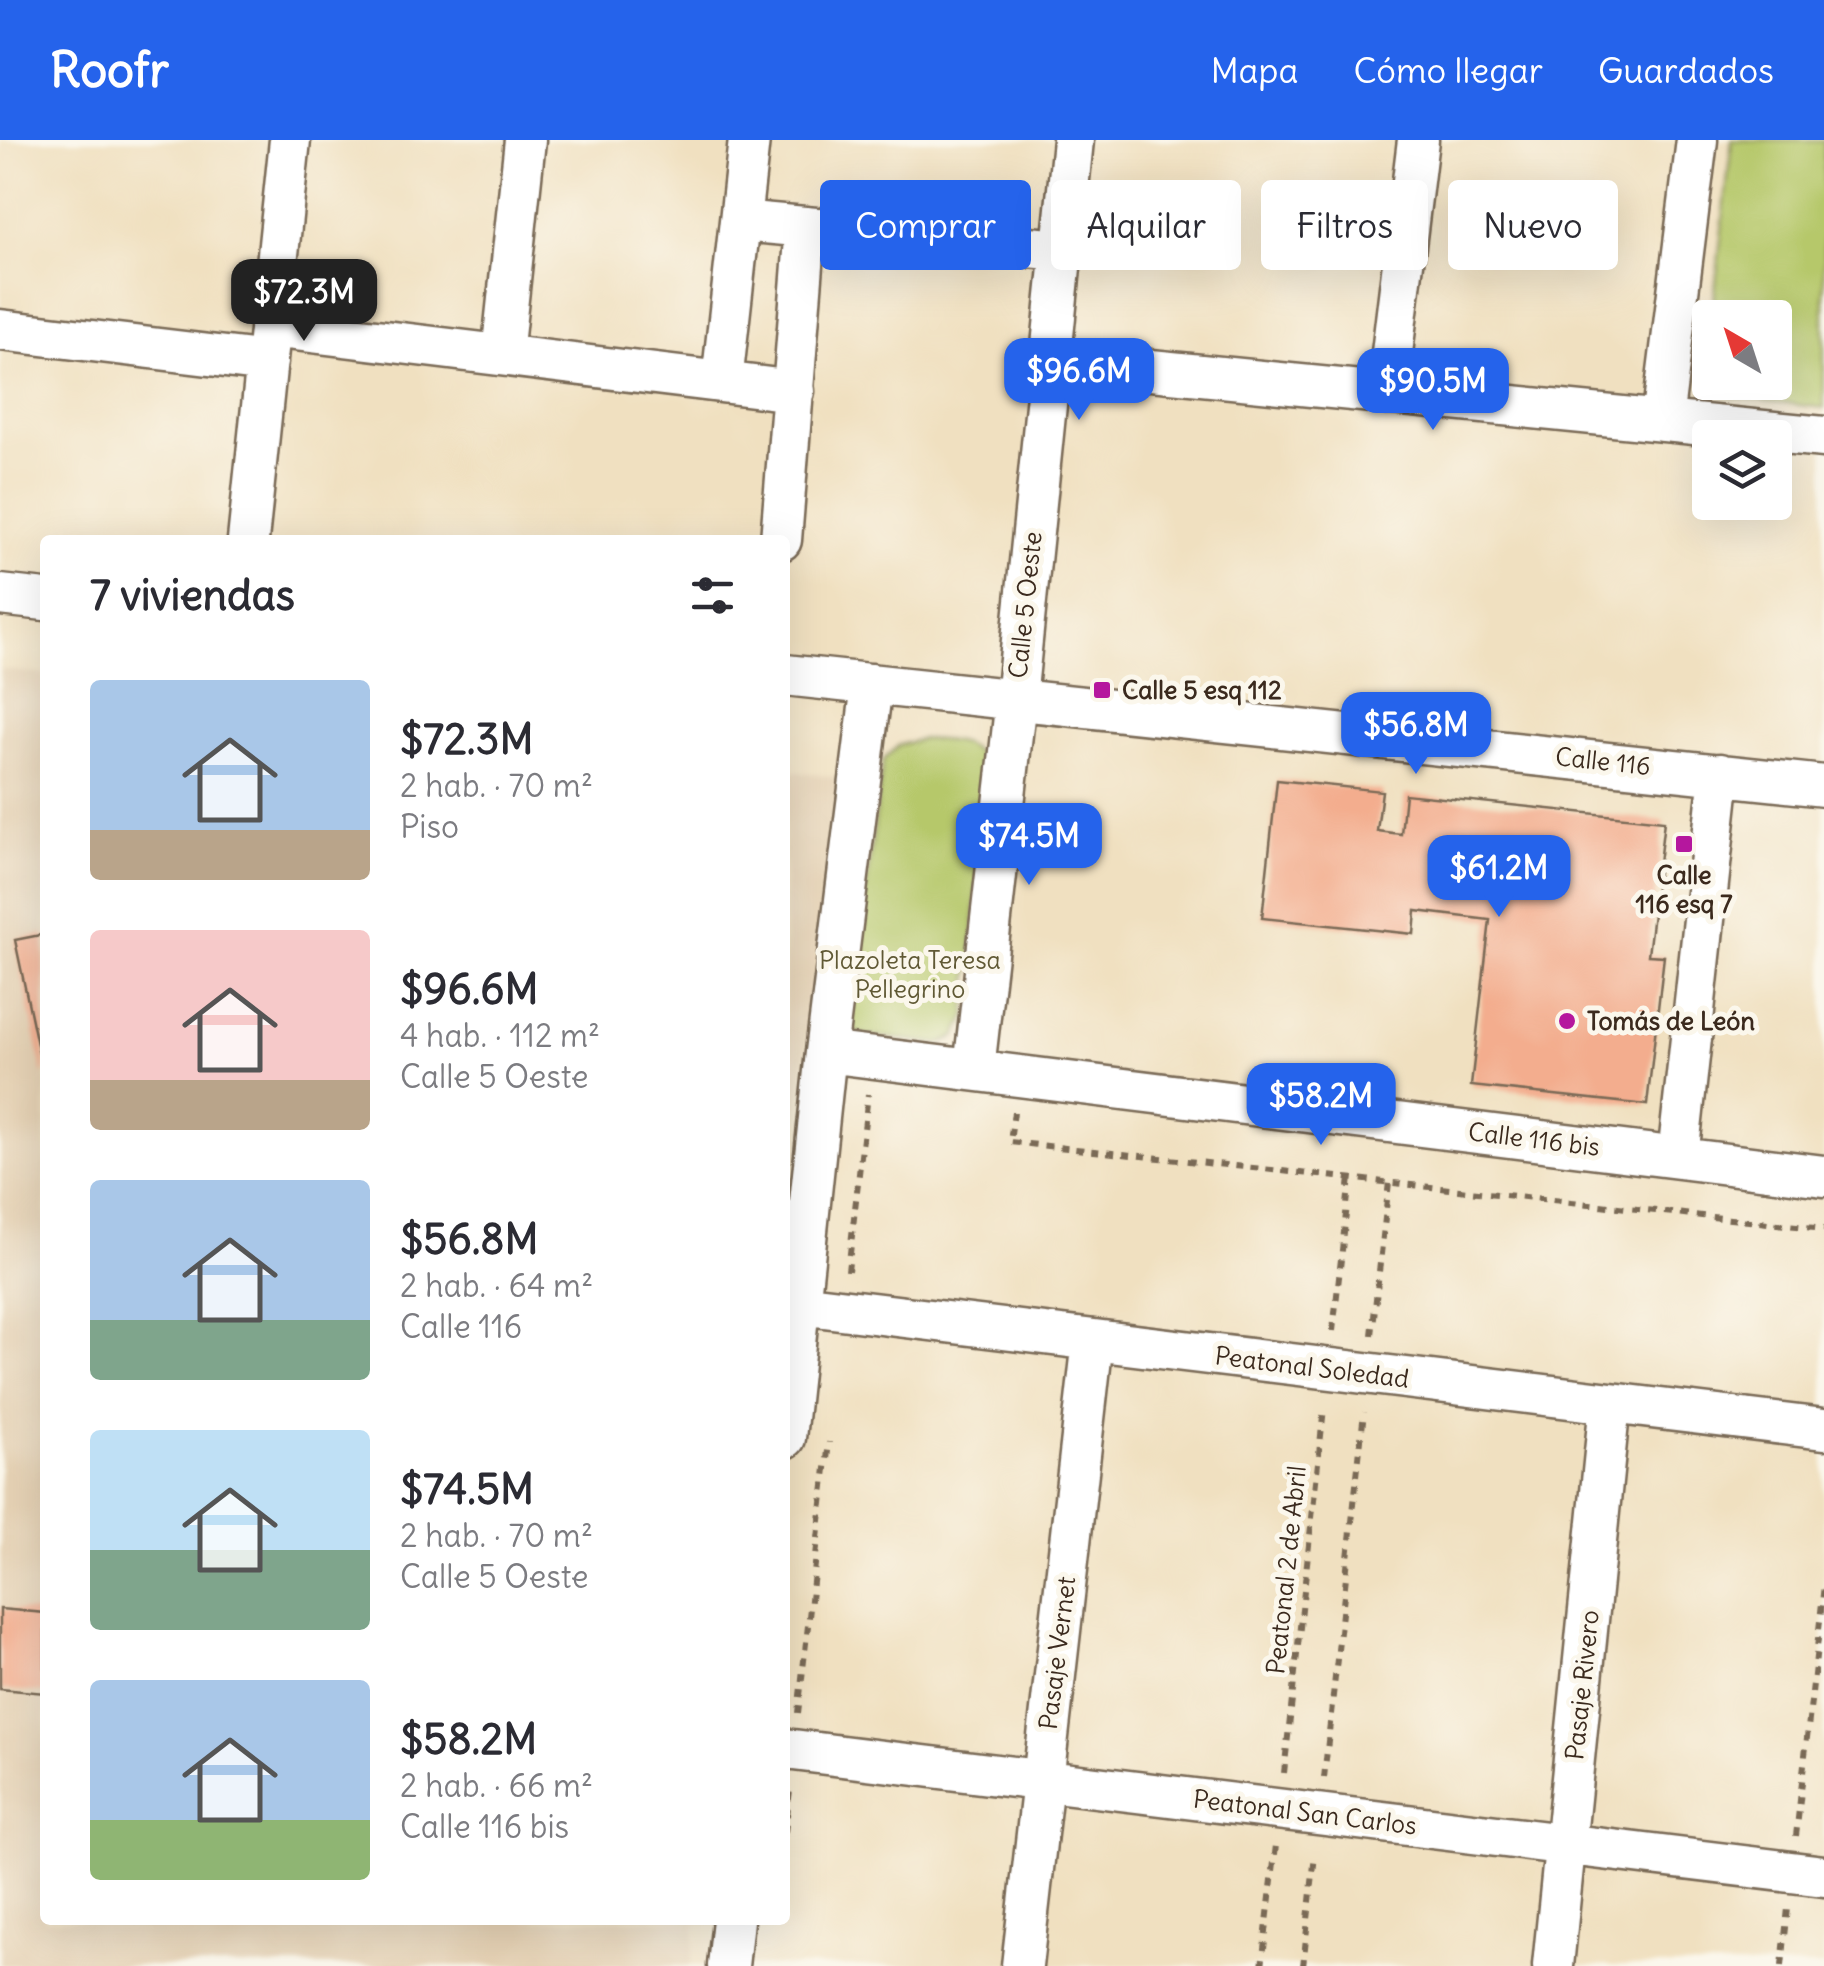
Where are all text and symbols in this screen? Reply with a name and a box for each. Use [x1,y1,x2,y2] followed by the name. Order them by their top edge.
[50,40,169,100] text: Roofr
[1210,48,1299,92] text: Mapa
[1354,48,1543,92] text: Cómo llegar
[1598,48,1774,92] text: Guardados
[820,180,1031,270] chip: Comprar
[1051,180,1241,270] chip: Alquilar
[1261,180,1428,270] chip: Filtros
[1448,180,1618,270] chip: Nuevo
[223,259,385,344] pin: $72.3M
[253,271,355,312] text: $72.3M
[1692,300,1792,400] north arrow
[1692,300,1792,520] map controls
[998,338,1160,423] pin: $96.6M
[1352,348,1514,433] pin: $90.5M
[1026,350,1132,391] text: $96.6M
[1379,360,1487,401] text: $90.5M
[1692,420,1792,520] button: layers
[1001,530,1049,680] street label: Calle 5 Oeste
[685,568,740,623] icon: filters
[90,569,295,621] text: 7 viviendas
[1122,674,1282,706] place label: Calle 5 esq 112
[1091,679,1113,701] marker: Calle 5 esq 112
[1335,692,1497,777] pin: $56.8M
[1363,704,1469,745] text: $56.8M
[400,713,534,765] text: $72.3M
[170,720,290,840] icon: home
[1554,740,1652,782] street label: Calle 116
[400,765,593,806] text: 2 hab. · 70 m²
[948,803,1110,888] pin: $74.5M
[400,806,459,847] text: Piso
[978,815,1080,856] text: $74.5M
[1673,833,1695,855] marker: Calle 116 esq 7
[1418,835,1580,920] pin: $61.2M
[1449,847,1549,888] text: $61.2M
[1635,859,1733,920] place label: Calle 116 esq 7
[819,944,1001,1005] park label: Plazoleta Teresa Pellegrino
[400,963,539,1015] text: $96.6M
[170,970,290,1090] icon: home
[1587,1005,1755,1037] place label: Tomás de León
[1556,1010,1578,1032] marker: Tomás de León
[400,1015,600,1056] text: 4 hab. · 112 m²
[400,1056,589,1097] text: Calle 5 Oeste
[1240,1063,1402,1148] pin: $58.2M
[1269,1075,1373,1116] text: $58.2M
[1466,1115,1602,1163] street label: Calle 116 bis
[400,1213,539,1265] text: $56.8M
[170,1220,290,1340] icon: home
[400,1265,593,1306] text: 2 hab. · 64 m²
[400,1306,522,1347] text: Calle 116
[1213,1339,1411,1395] street label: Peatonal Soledad
[400,1463,534,1515] text: $74.5M
[1259,1464,1313,1676] street label: Peatonal 2 de Abril
[170,1470,290,1590] icon: home
[400,1515,593,1556] text: 2 hab. · 70 m²
[400,1556,589,1597] text: Calle 5 Oeste
[1032,1575,1082,1731] street label: Pasaje Vernet
[1558,1608,1606,1762] street label: Pasaje Rivero
[400,1713,537,1765] text: $58.2M
[170,1720,290,1840] icon: home
[400,1765,593,1806] text: 2 hab. · 66 m²
[1191,1782,1419,1842] street label: Peatonal San Carlos
[400,1806,569,1847] text: Calle 116 bis

